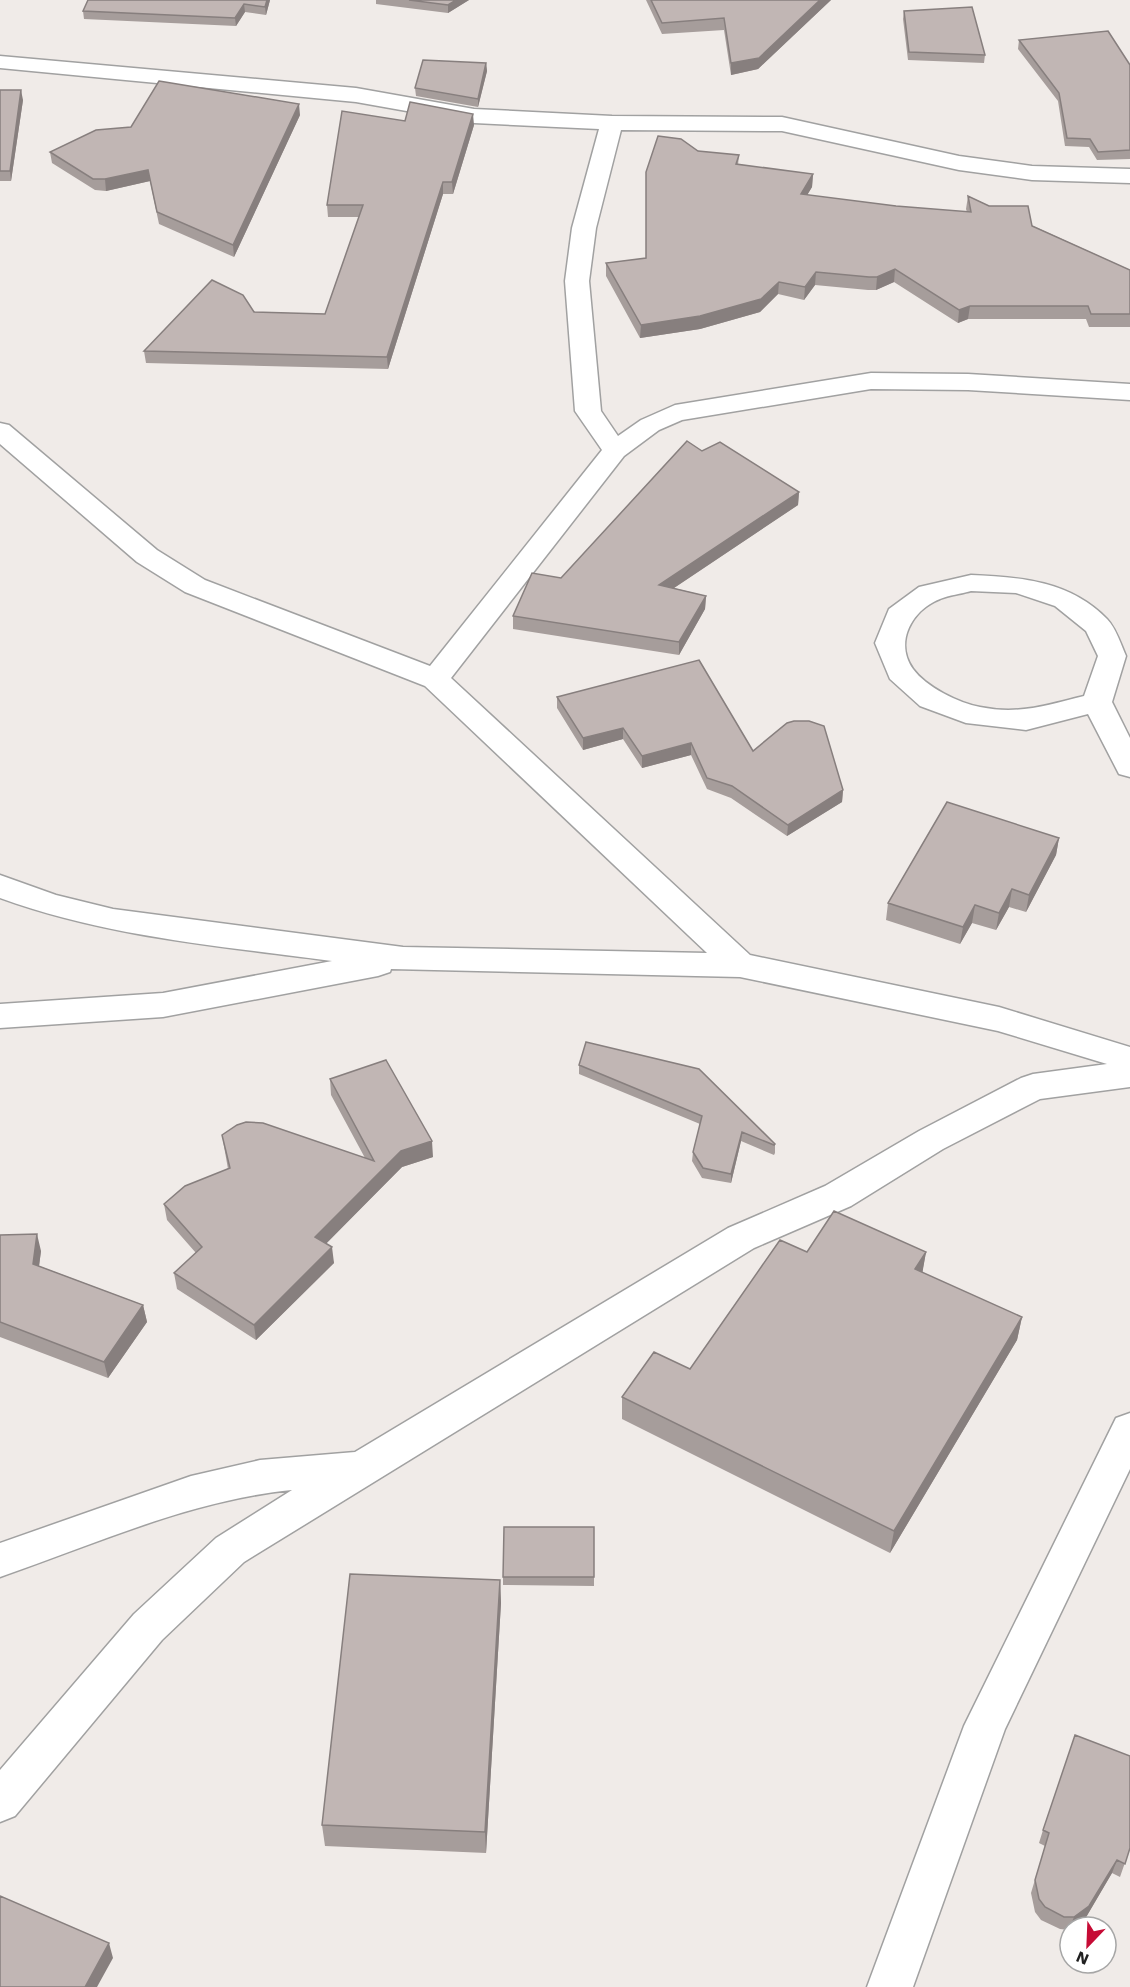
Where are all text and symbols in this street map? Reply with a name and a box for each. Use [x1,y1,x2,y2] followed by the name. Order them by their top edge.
[1058,1915,1118,1975] north arrow
[1073,1947,1092,1969] text: N

